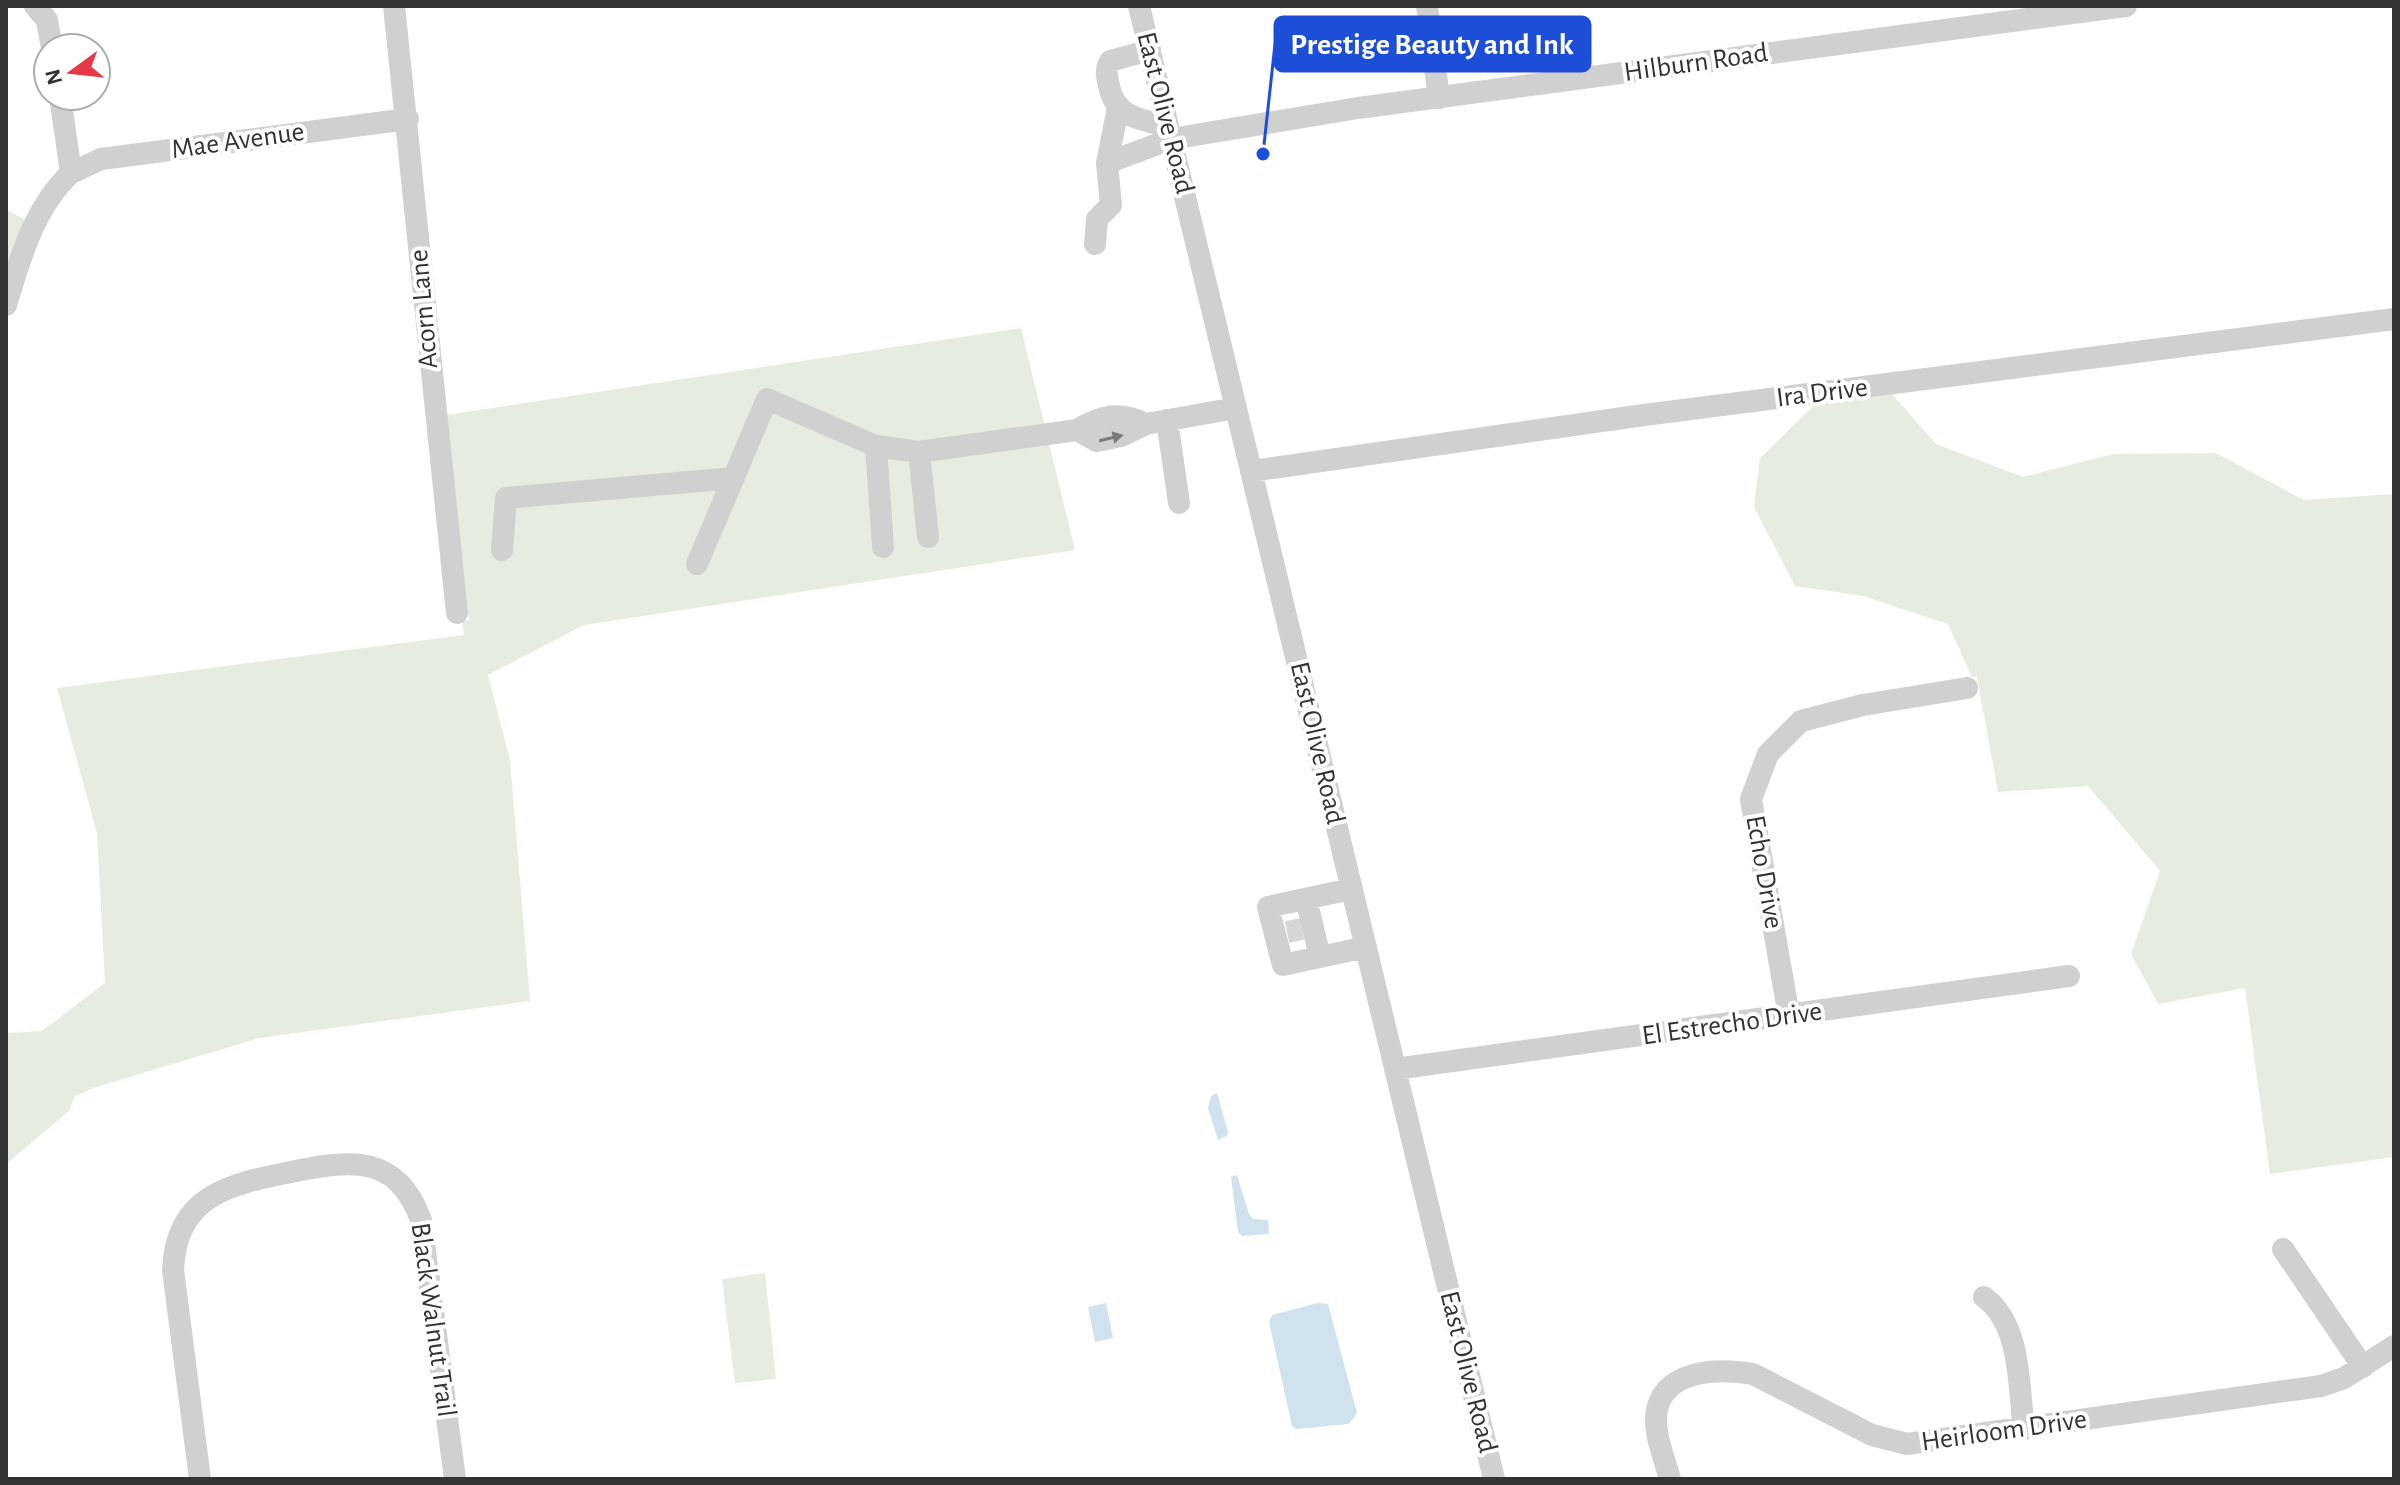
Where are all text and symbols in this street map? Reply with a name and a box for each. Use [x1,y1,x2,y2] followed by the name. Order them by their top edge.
[1275,17,1590,71] callout: Prestige Beauty and Ink
[1131,29,1199,197] street label: East Olive Road
[1290,30,1574,60] text: Prestige Beauty and Ink
[32,32,112,112] north arrow
[1622,39,1770,87] street label: Hilburn Road
[41,67,66,87] text: N
[170,118,306,164] street label: Mae Avenue
[405,248,443,370] street label: Acorn Lane
[1775,374,1869,412] street label: Ira Drive
[1099,431,1124,444] one-way arrow
[1285,659,1349,827] street label: East Olive Road
[1740,813,1788,931] street label: Echo Drive
[1640,997,1824,1051] street label: El Estrecho Drive
[405,1221,461,1419] street label: Black Walnut Trail
[1434,1288,1502,1456] street label: East Olive Road
[1919,1406,2089,1456] street label: Heirloom Drive

